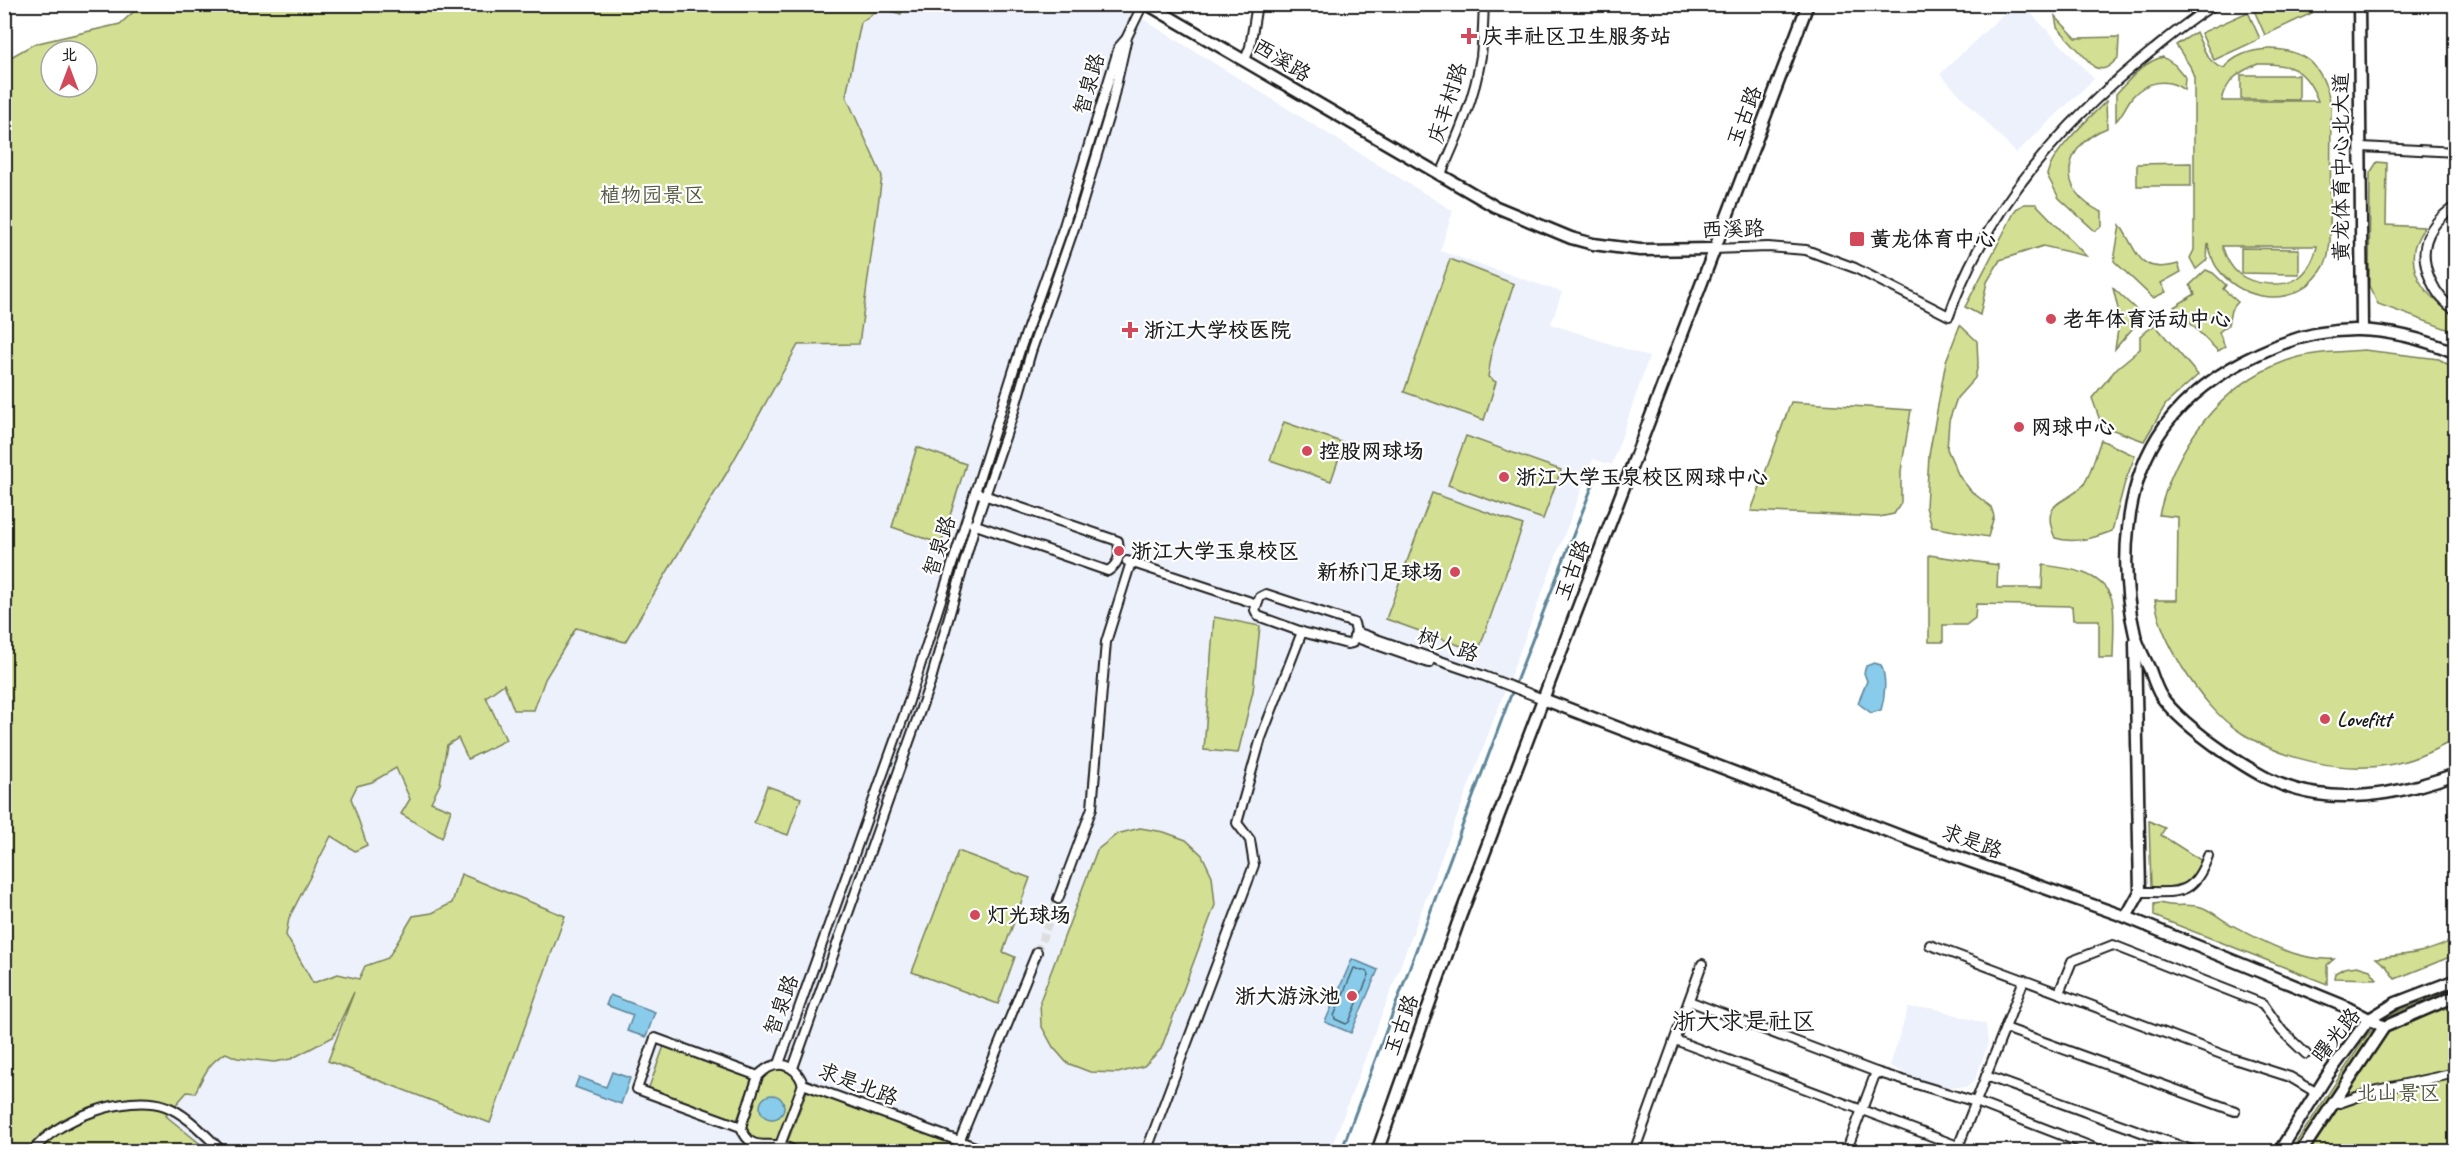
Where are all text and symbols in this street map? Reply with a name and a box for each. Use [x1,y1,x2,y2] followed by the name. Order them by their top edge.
[1482,23,1671,49] place label: 庆丰社区卫生服务站
[1460,27,1478,45] marker: 庆丰社区卫生服务站
[1248,33,1316,87] street label: 西溪路
[39,39,99,99] north arrow
[61,45,77,65] text: 北
[1068,50,1110,118] street label: 智泉路
[1422,59,1472,147] street label: 庆丰村路
[2328,73,2354,262] street label: 黄龙体育中心北大道
[1721,82,1767,150] street label: 玉古路
[600,182,705,208] park label: 植物园景区
[1701,215,1765,243] street label: 西溪路
[1870,226,1996,252] place label: 黄龙体育中心
[1848,230,1866,248] marker: 黄龙体育中心
[2063,306,2231,332] place label: 老年体育活动中心
[2044,312,2058,326] marker: 老年体育活动中心
[1144,317,1291,343] place label: 浙江大学校医院
[1121,321,1139,339] marker: 浙江大学校医院
[2031,414,2115,440] place label: 网球中心
[2012,420,2026,434] marker: 网球中心
[1319,438,1424,464] place label: 控股网球场
[1300,444,1314,458] marker: 控股网球场
[1516,464,1768,490] place label: 浙江大学玉泉校区网球中心
[1497,470,1511,484] marker: 浙江大学玉泉校区网球中心
[917,512,961,580] street label: 智泉路
[1549,536,1595,604] street label: 玉古路
[1131,538,1299,564] place label: 浙江大学玉泉校区
[1112,544,1126,558] marker: 浙江大学玉泉校区
[1317,559,1443,585] place label: 新桥门足球场
[1448,565,1462,579] marker: 新桥门足球场
[1414,622,1482,668] street label: 树人路
[2337,706,2394,732] place label: Lovefitt
[2318,712,2332,726] marker: Lovefitt
[1938,818,2006,864] street label: 求是路
[987,902,1071,928] place label: 灯光球场
[968,908,982,922] marker: 灯光球场
[758,971,804,1039] street label: 智泉路
[1235,983,1340,1009] place label: 浙大游泳池
[1345,989,1359,1003] marker: 浙大游泳池
[1378,991,1424,1059] street label: 玉古路
[2306,1002,2366,1068] street label: 曙光路
[1672,1006,1816,1036] district label: 浙大求是社区
[814,1057,902,1111] street label: 求是北路
[2356,1080,2440,1106] park label: 北山景区

